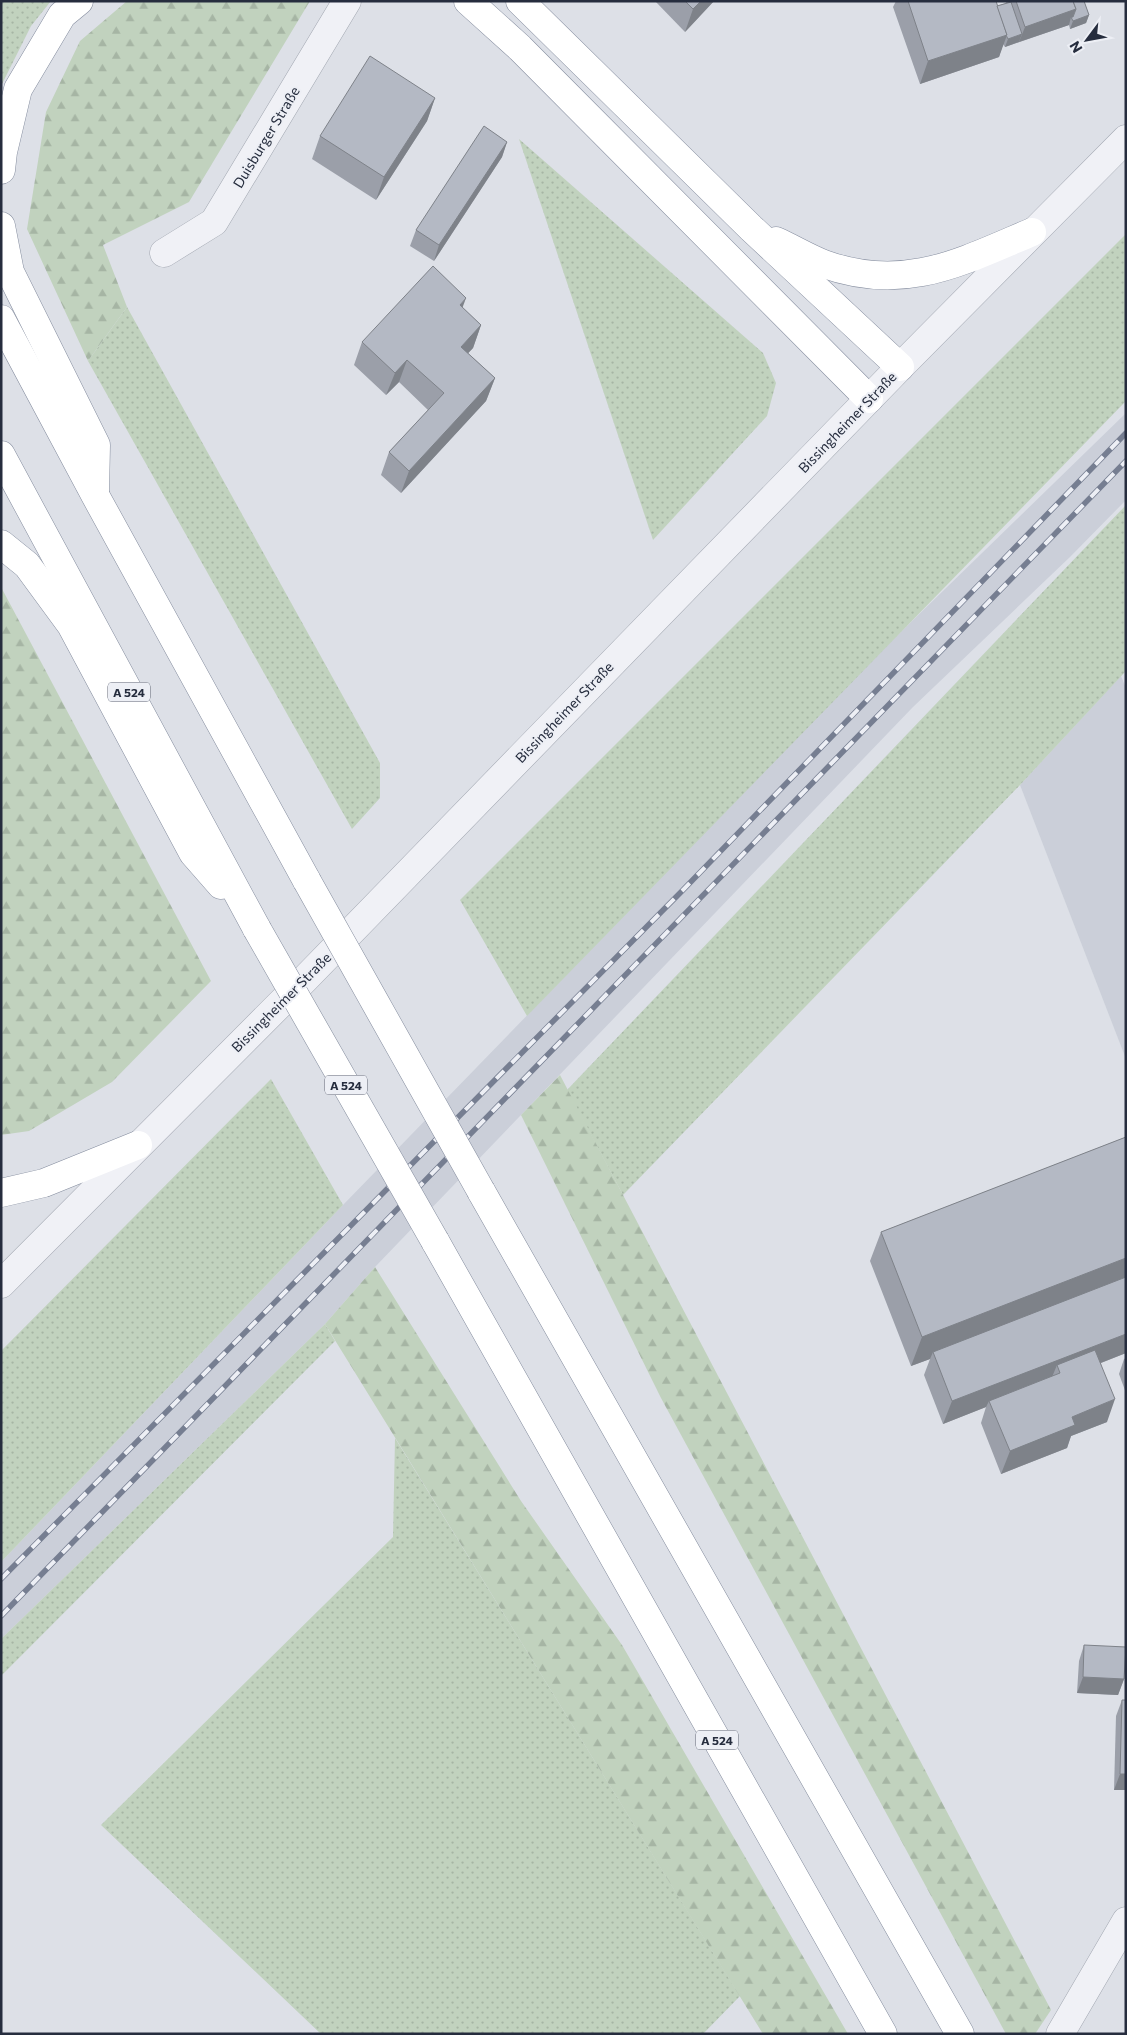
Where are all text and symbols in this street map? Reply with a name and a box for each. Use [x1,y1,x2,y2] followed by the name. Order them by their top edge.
[1062,15,1112,65] north arrow
[1066,38,1086,56] text: N
[229,83,303,191] street label: Duisburger Straße
[794,368,900,476] street label: Bissingheimer Straße
[511,658,617,766] street label: Bissingheimer Straße
[108,682,150,702] road number: A 524
[228,949,334,1055] street label: Bissingheimer Straße
[325,1076,367,1094] road number: A 524
[696,1730,738,1750] road number: A 524

